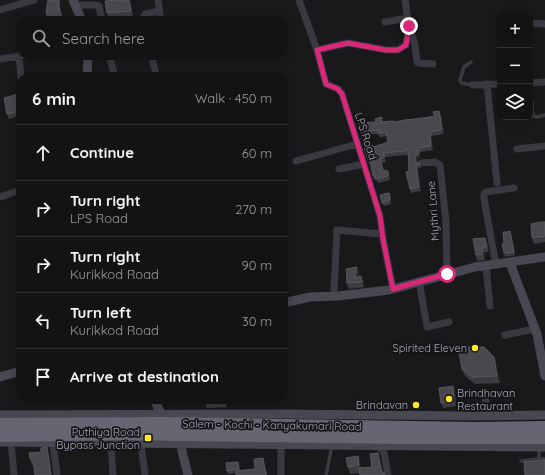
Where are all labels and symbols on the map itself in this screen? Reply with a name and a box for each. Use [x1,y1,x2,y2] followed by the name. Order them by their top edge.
[400,17,418,35] route end
[352,111,380,161] street label: LPS Road
[424,181,442,241] street label: Mythri Lane
[438,265,456,283] route start
[392,341,467,355] place label: Spirited Eleven
[470,343,480,353] marker: Spirited Eleven
[457,386,515,413] place label: Brindhavan Restaurant
[444,394,454,404] marker: Brindhavan Restaurant
[356,398,408,412] place label: Brindavan
[411,400,421,410] marker: Brindavan
[182,416,362,434] street label: Salem - Kochi - Kanyakumari Road
[56,425,140,452] place label: Puthiya Road Bypass Junction
[143,433,153,443] marker: Puthiya Road Bypass Junction

